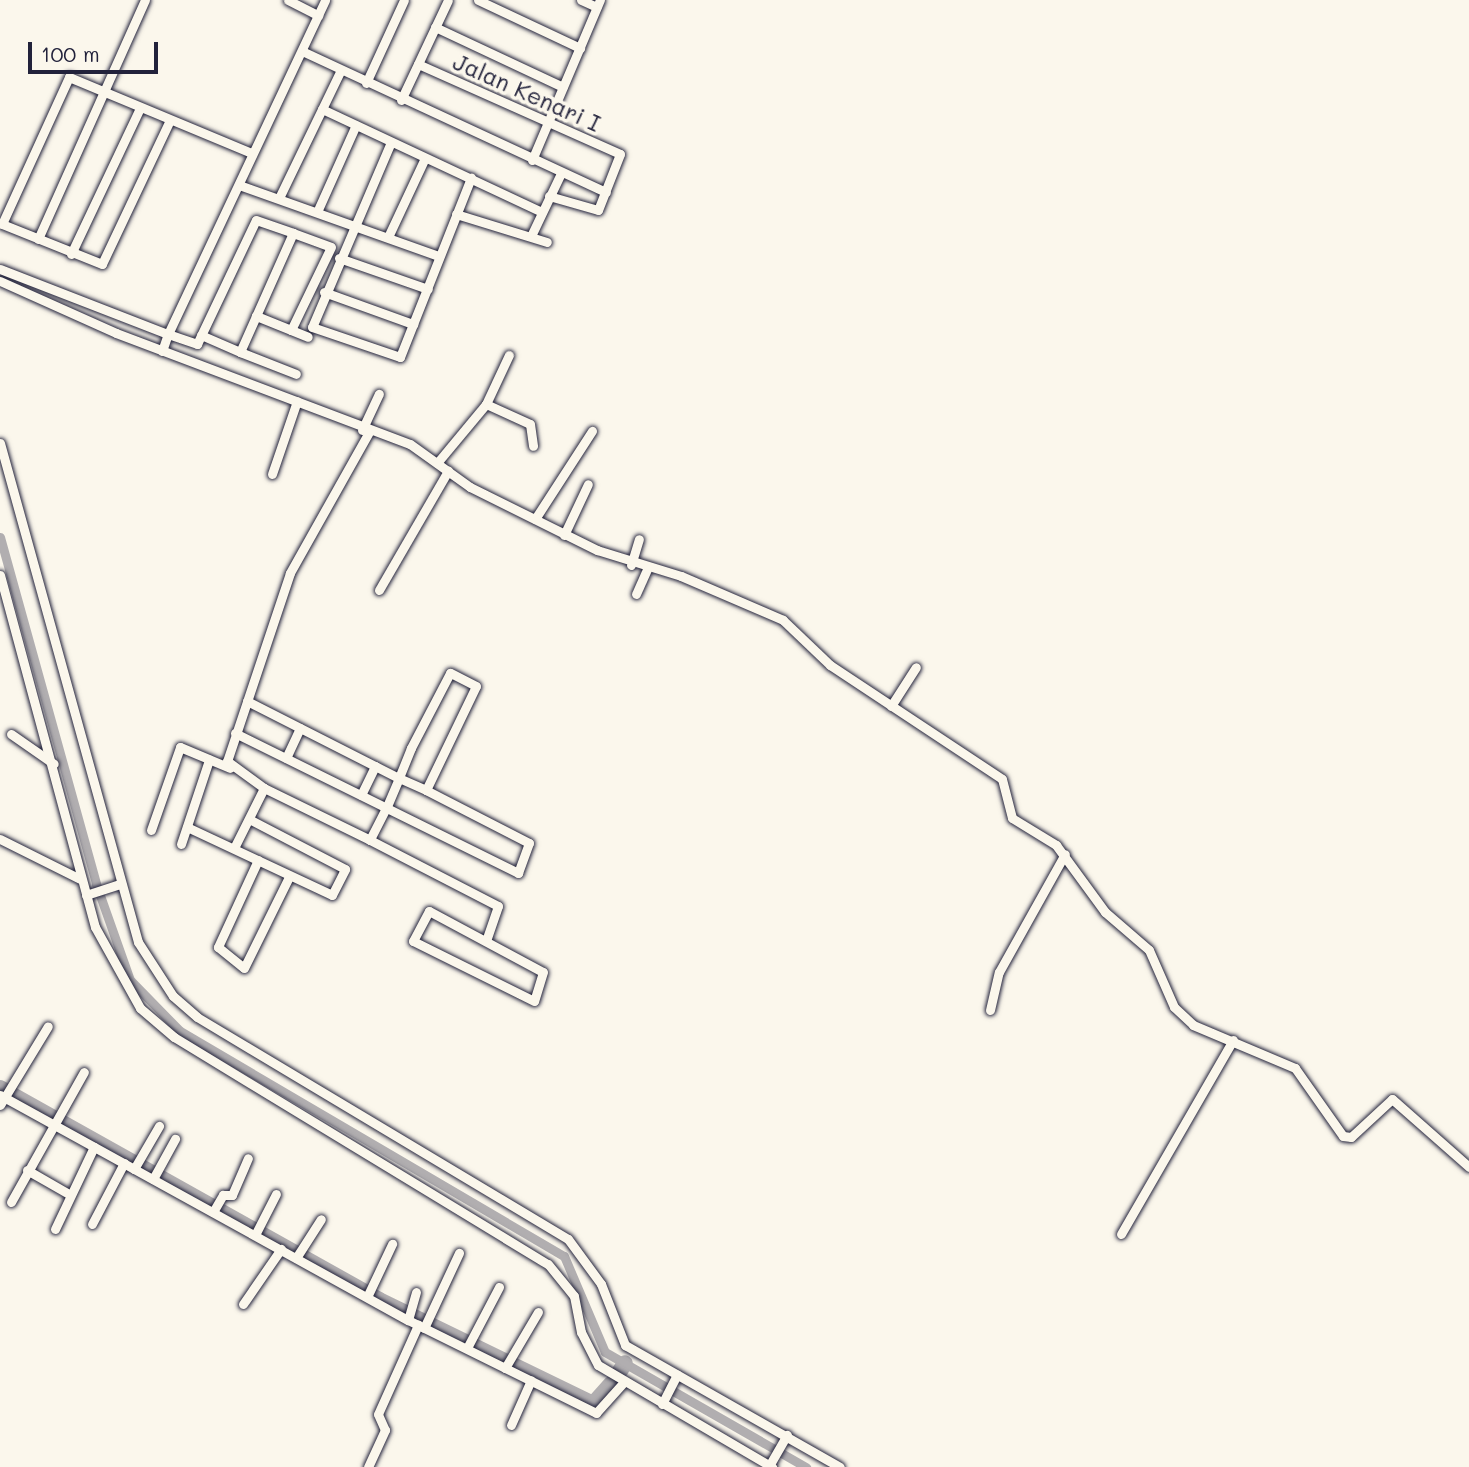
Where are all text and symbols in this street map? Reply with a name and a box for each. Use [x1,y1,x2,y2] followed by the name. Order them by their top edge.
[32,28,161,72] scale bar
[41,40,100,67] text: 100 m
[449,47,605,137] street label: Jalan Kenari I

